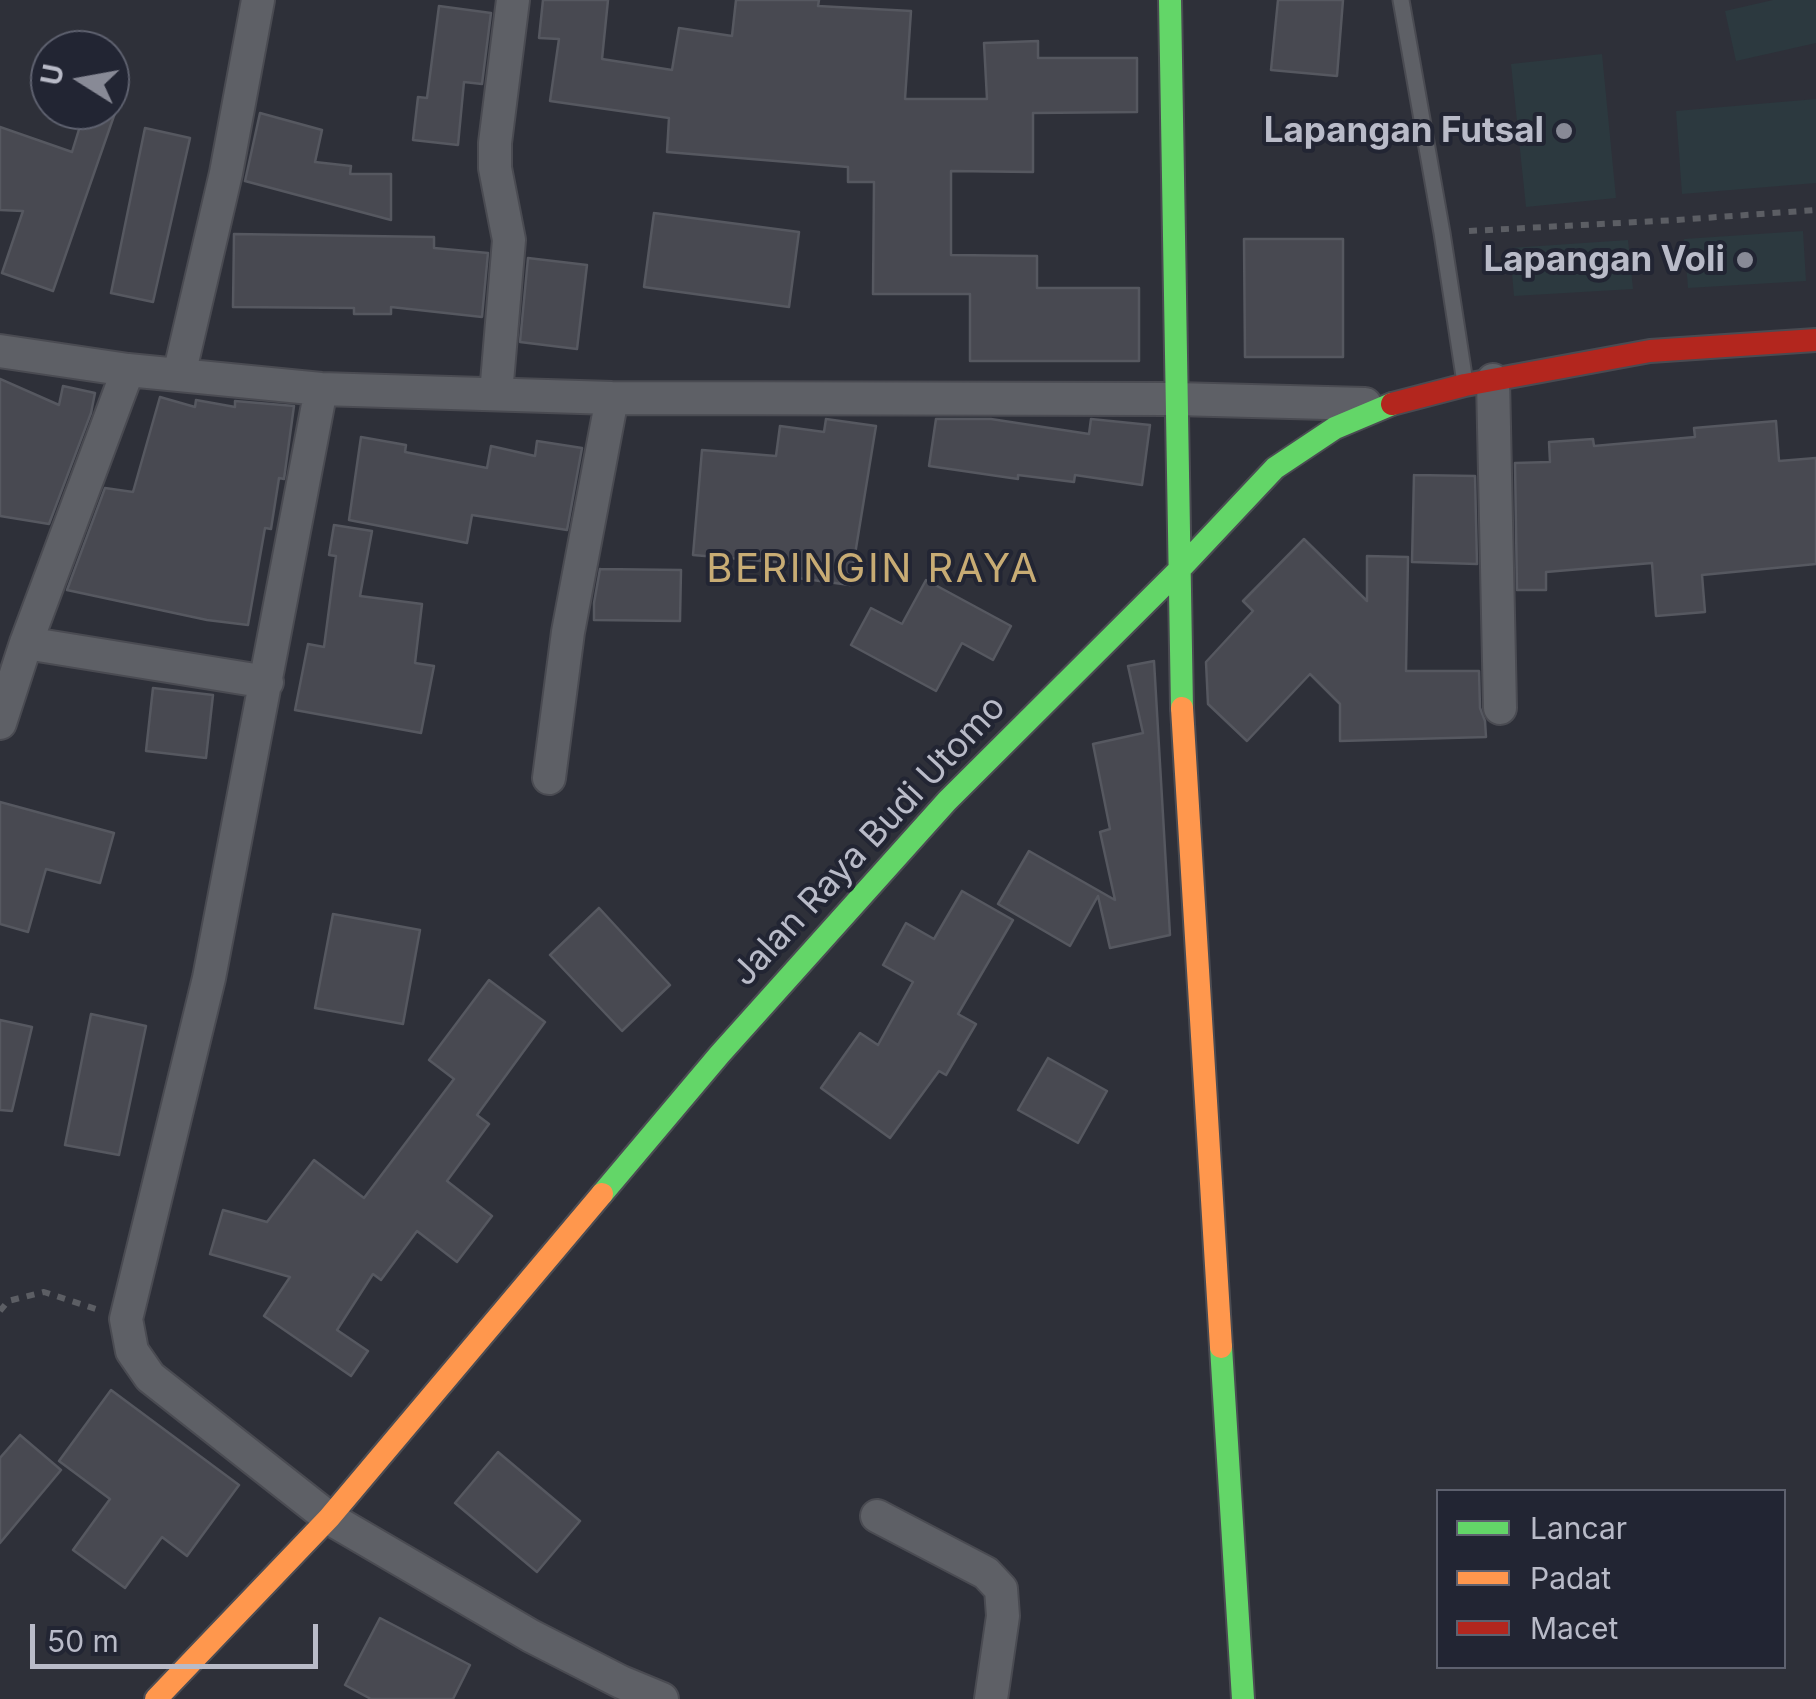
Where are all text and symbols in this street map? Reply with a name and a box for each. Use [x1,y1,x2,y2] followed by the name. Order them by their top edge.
[30,30,130,130] north arrow
[34,61,71,88] text: U
[1264,110,1544,152] place label: Lapangan Futsal
[1553,120,1575,142] marker: Lapangan Futsal
[1483,239,1725,281] place label: Lapangan Voli
[1734,249,1756,271] marker: Lapangan Voli
[706,546,1040,594] district label: BERINGIN RAYA
[723,687,1015,995] street label: Jalan Raya Budi Utomo
[1436,1489,1786,1669] legend
[1530,1510,1627,1546] text: Lancar
[1530,1560,1611,1596] text: Padat
[35,1604,322,1666] scale bar
[1530,1610,1618,1646] text: Macet
[47,1623,119,1659] text: 50 m

